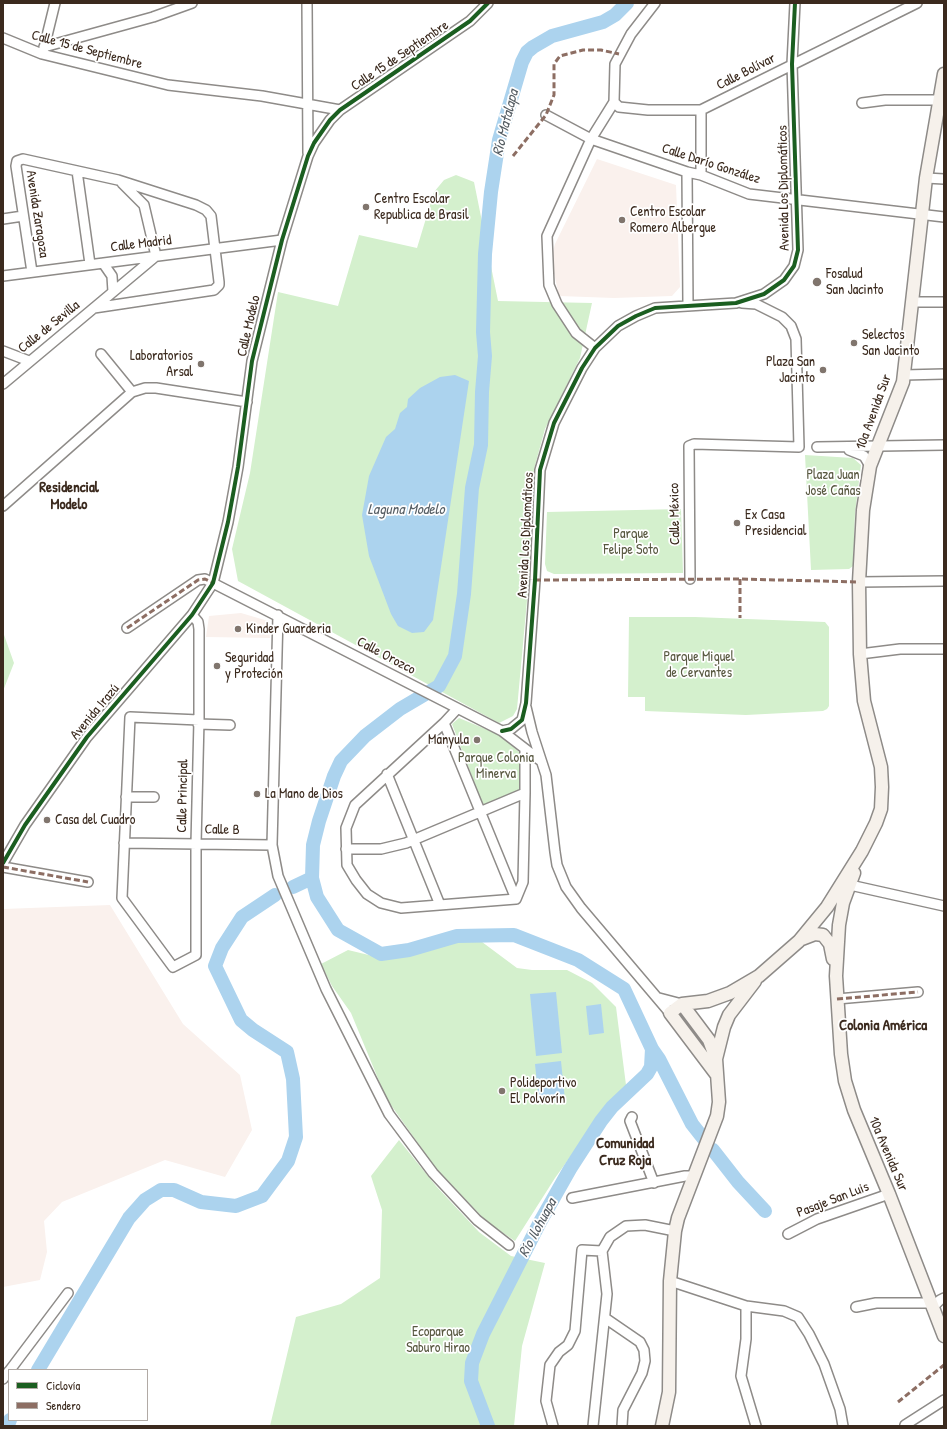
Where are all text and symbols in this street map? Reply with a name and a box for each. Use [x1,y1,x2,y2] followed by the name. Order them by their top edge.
[348,17,452,95] street label: Calle 15 de Septiembre
[30,27,144,73] street label: Calle 15 de Septiembre
[714,50,778,94] street label: Calle Bolívar
[489,88,523,158] water label: Río Matalapa
[775,125,793,251] street label: Avenida Los Diplomáticos
[659,140,763,188] street label: Calle Darío González
[22,169,52,259] street label: Avenida Zaragoza
[374,191,469,224] place label: Centro Escolar Republica de Brasil
[361,202,371,212] marker: Centro Escolar Republica de Brasil
[630,204,716,236] place label: Centro Escolar Romero Albergue
[617,215,627,225] marker: Centro Escolar Romero Albergue
[110,232,172,256] street label: Calle Madrid
[826,266,883,298] place label: Fosalud San Jacinto
[811,276,823,288] marker: Fosalud San Jacinto
[234,294,264,358] street label: Calle Modelo
[15,297,83,357] street label: Calle de Sevilla
[862,327,919,360] place label: Selectos San Jacinto
[849,338,859,348] marker: Selectos San Jacinto
[130,348,193,380] place label: Laboratorios Arsal
[766,354,815,386] place label: Plaza San Jacinto
[196,359,206,369] marker: Laboratorios Arsal
[818,365,828,375] marker: Plaza San Jacinto
[853,372,895,452] street label: 10a Avenida Sur
[805,467,861,500] park label: Plaza Juan José Cañas
[514,472,538,598] street label: Avenida Los Diplomáticos
[39,479,99,514] district label: Residencial Modelo
[666,483,684,545] street label: Calle México
[367,501,445,519] water label: Laguna Modelo
[745,507,806,540] place label: Ex Casa Presidencial
[732,518,742,528] marker: Ex Casa Presidencial
[604,526,658,558] park label: Parque Felipe Soto
[246,621,331,637] place label: Kinder Guarderia
[233,624,243,634] marker: Kinder Guarderia
[354,634,418,678] street label: Calle Orozco
[663,649,735,682] park label: Parque Miguel de Cervantes
[225,650,283,682] place label: Seguridad y Proteción
[212,661,222,671] marker: Seguridad y Proteción
[67,681,123,743] street label: Avenida Irazú
[428,732,469,748] place label: Manyula
[472,735,482,745] marker: Manyula
[458,750,534,782] park label: Parque Colonia Minerva
[174,759,192,833] street label: Calle Principal
[265,786,343,802] place label: La Mano de Dios
[252,789,262,799] marker: La Mano de Dios
[55,812,135,828] place label: Casa del Cuadro
[42,815,52,825] marker: Casa del Cuadro
[204,821,240,839] street label: Calle B
[839,1017,927,1035] district label: Colonia América
[510,1075,576,1108] place label: Polideportivo El Polvorín
[497,1086,507,1096] marker: Polideportivo El Polvorín
[865,1114,911,1194] street label: 10a Avenida Sur
[596,1135,654,1170] district label: Comunidad Cruz Roja
[795,1179,871,1221] street label: Pasaje San Luis
[515,1196,561,1260] water label: Río Ilohuapa
[406,1324,470,1356] park label: Ecoparque Saburo Hirao
[8,1369,148,1421] legend
[46,1377,80,1394] text: Ciclovía
[46,1397,81,1414] text: Sendero

